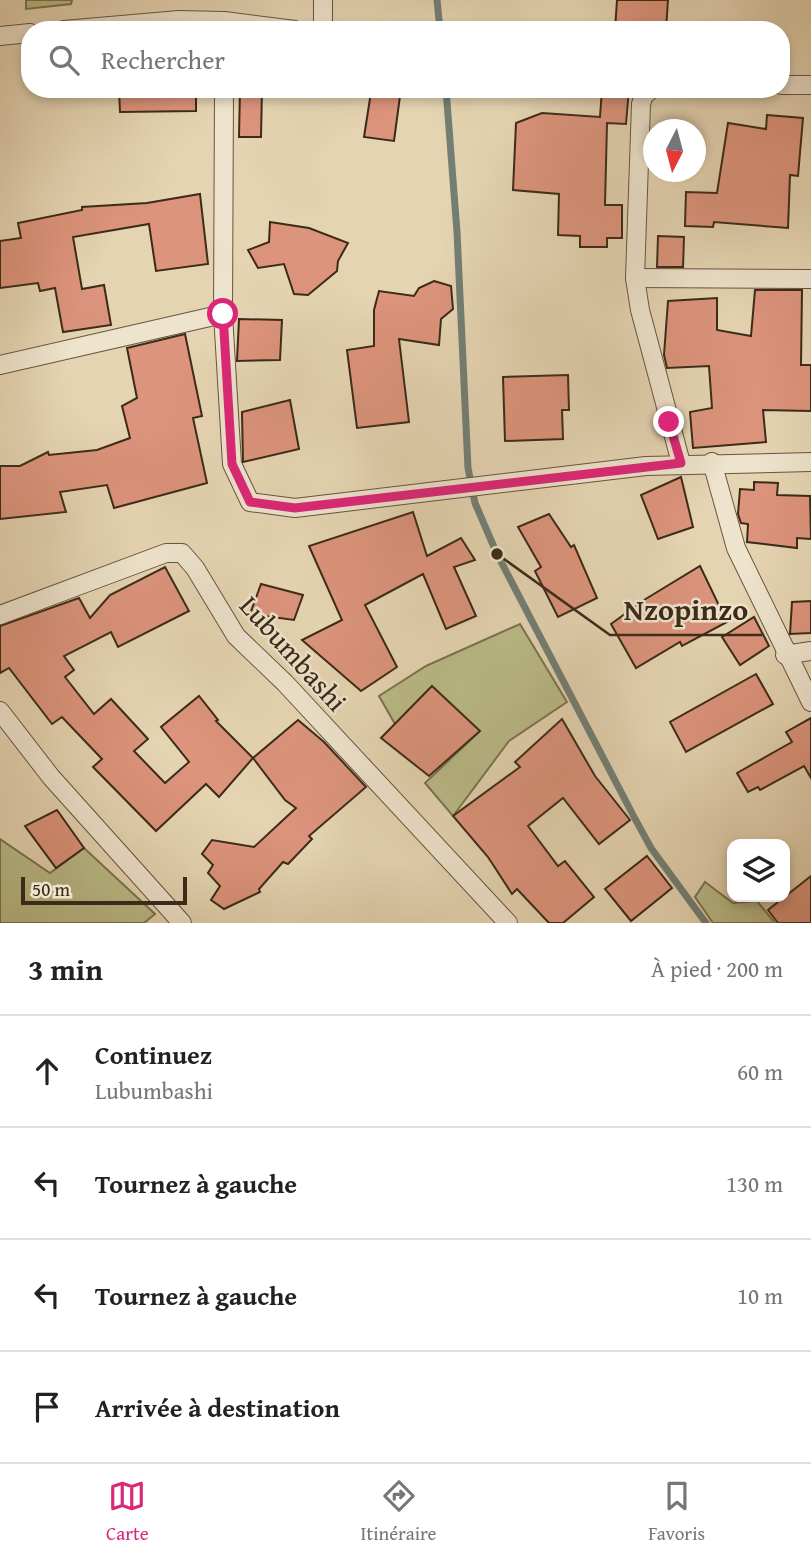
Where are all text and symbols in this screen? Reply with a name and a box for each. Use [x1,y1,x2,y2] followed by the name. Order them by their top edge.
[21,21,790,98] search box
[101,40,225,79] text: Rechercher
[45,41,83,79] icon: search
[643,119,706,182] north arrow
[207,298,238,329] route start
[653,406,684,437] route end
[610,584,762,635] callout: Nzopinzo
[231,586,357,720] street label: Lubumbashi
[624,587,748,631] text: Nzopinzo
[727,839,790,902] map controls
[727,839,790,902] button: layers
[21,874,187,906] scale bar
[32,875,70,903] text: 50 m
[28,947,103,991] text: 3 min
[651,952,783,985] text: À pied · 200 m
[95,1035,212,1074] text: Continuez
[28,1052,66,1090] icon: ahead
[737,1055,783,1088] text: 60 m
[95,1074,213,1107] text: Lubumbashi
[28,1164,66,1202] icon: left
[95,1164,297,1203] text: Tournez à gauche
[726,1167,783,1200] text: 130 m
[28,1276,66,1314] icon: left
[95,1276,297,1315] text: Tournez à gauche
[737,1279,783,1312] text: 10 m
[28,1388,66,1426] icon: arrive
[95,1388,340,1427] text: Arrivée à destination
[106,1477,149,1547] tab: Carte
[361,1477,436,1547] tab: Itinéraire
[648,1477,705,1547] tab: Favoris

